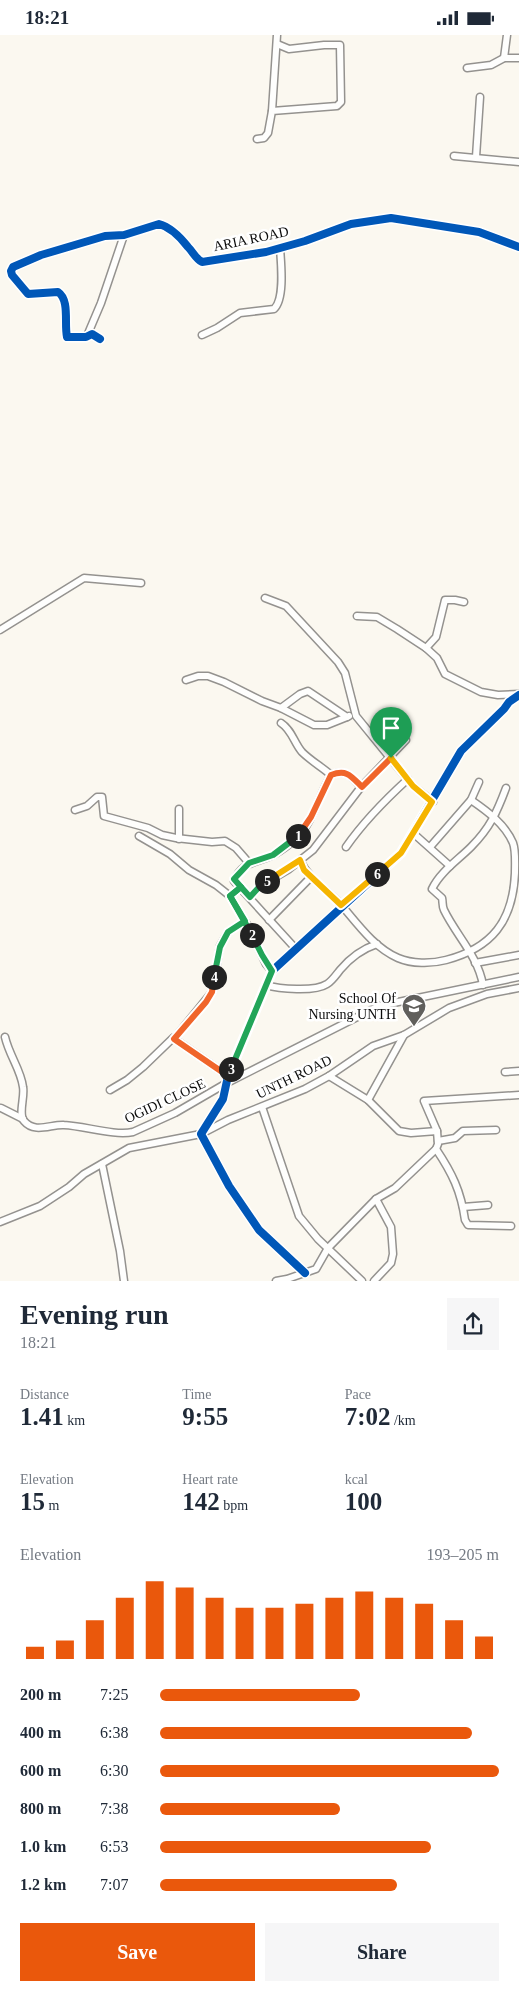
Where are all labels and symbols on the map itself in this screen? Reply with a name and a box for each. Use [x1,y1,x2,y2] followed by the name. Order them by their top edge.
[212,224,290,254] street label: ARIA ROAD
[370,707,412,758] pin
[286,823,310,849] pin: 1
[364,861,390,887] pin: 6
[254,869,280,893] pin: 5
[240,923,264,947] pin: 2
[202,965,226,989] pin: 4
[309,991,396,1022] place label: School Of Nursing UNTH
[401,993,427,1027] school or university icon: School Of Nursing UNTH
[254,1052,334,1102] street label: UNTH ROAD
[218,1057,244,1081] pin: 3
[122,1076,208,1126] street label: OGIDI CLOSE

